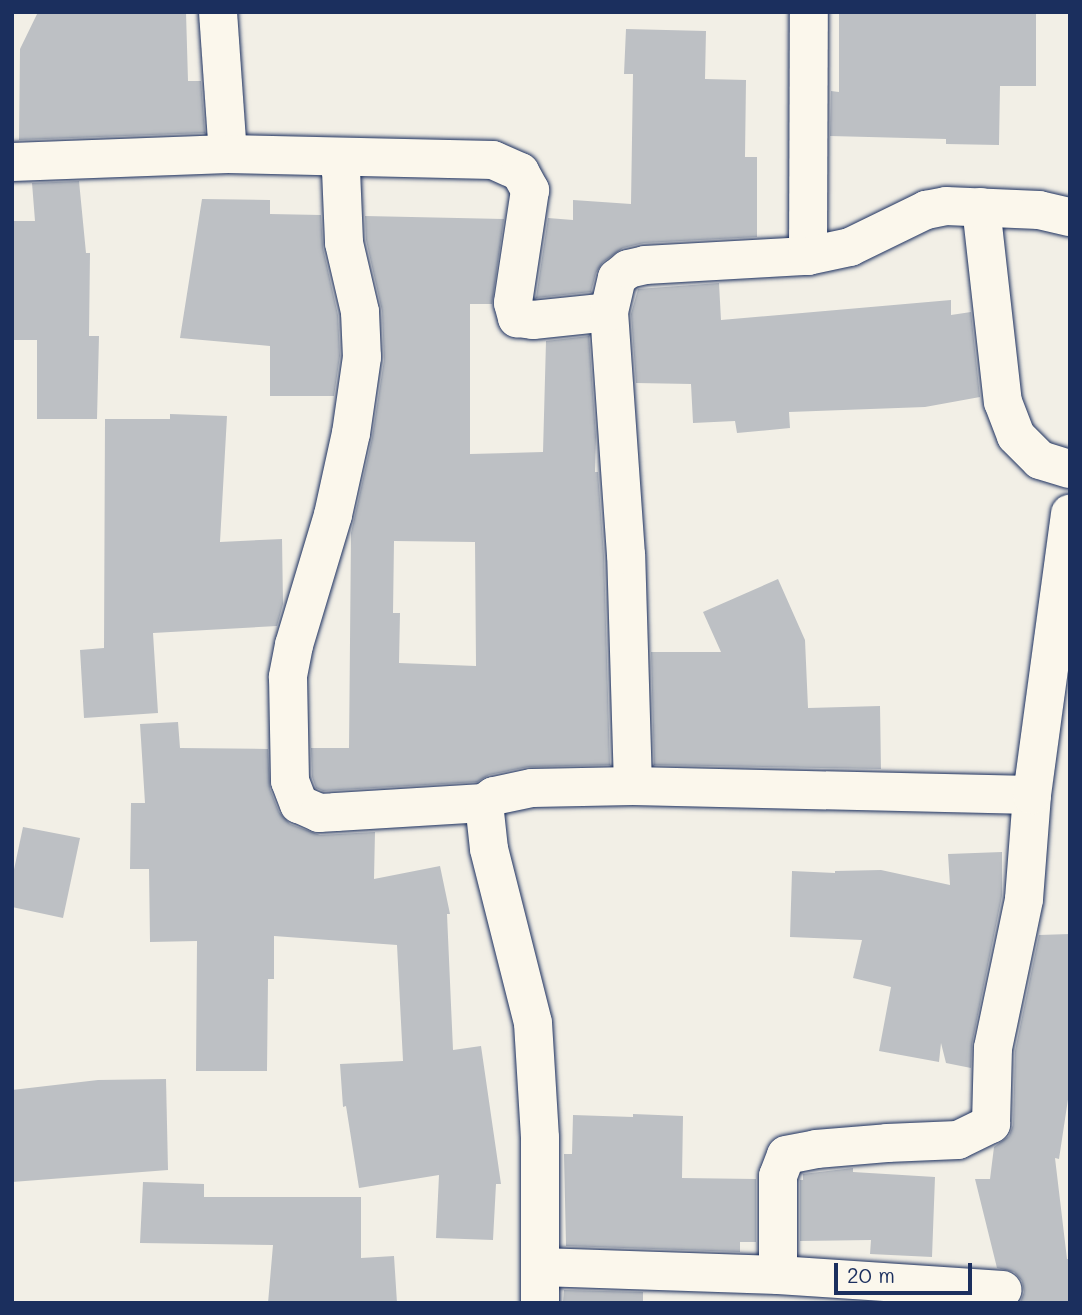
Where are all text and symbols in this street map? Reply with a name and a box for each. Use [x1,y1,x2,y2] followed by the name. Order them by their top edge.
[837,1248,975,1292] scale bar
[847,1261,895,1288] text: 20 m

